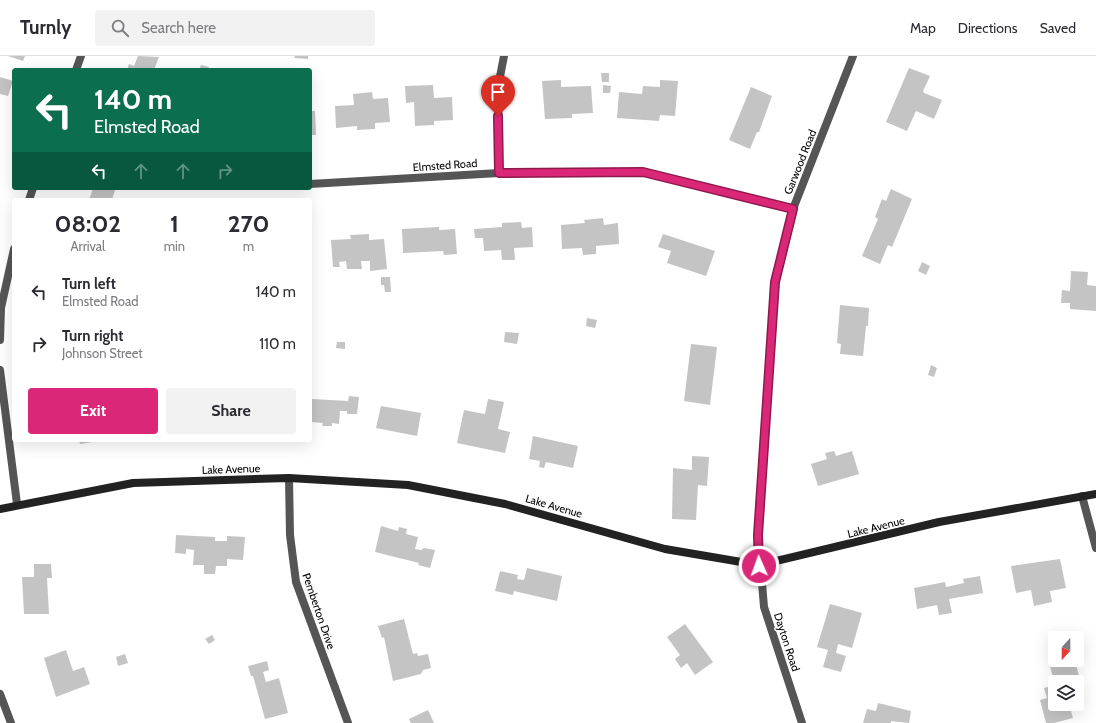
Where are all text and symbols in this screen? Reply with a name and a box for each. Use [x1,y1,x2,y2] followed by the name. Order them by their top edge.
[95,10,375,46] search box
[20,16,71,39] text: Turnly
[109,17,131,39] icon: search
[141,19,216,37] text: Search here
[910,19,936,37] text: Map
[958,19,1018,37] text: Directions
[1040,19,1076,37] text: Saved
[481,75,515,116] pin
[487,81,509,103] icon: arrive
[94,82,172,116] text: 140 m
[28,84,80,136] icon: left
[94,116,200,138] text: Elmsted Road
[781,128,819,196] street label: Garwood Road
[412,156,478,174] street label: Elmsted Road
[88,160,110,182] icon: left
[130,160,152,182] icon: ahead
[172,160,194,182] icon: ahead
[214,160,236,182] icon: right
[55,209,121,238] text: 08:02
[170,209,179,238] text: 1
[228,209,269,238] text: 270
[71,238,105,254] text: Arrival
[164,238,185,254] text: min
[243,238,254,254] text: m
[62,275,116,293] text: Turn left
[28,281,50,303] icon: left
[255,283,296,301] text: 140 m
[62,293,138,309] text: Elmsted Road
[62,327,123,345] text: Turn right
[28,333,50,355] icon: right
[259,335,296,353] text: 110 m
[62,345,143,361] text: Johnson Street
[28,388,158,434] button: Exit
[166,388,296,434] button: Share
[202,461,261,477] street label: Lake Avenue
[524,491,584,521] street label: Lake Avenue
[846,513,906,541] street label: Lake Avenue
[738,545,780,587] position arrow
[299,571,339,651] street label: Pemberton Drive
[771,611,803,673] street label: Dayton Road
[1048,631,1084,667] north arrow
[1048,631,1084,711] map controls
[1048,675,1084,711] button: layers

